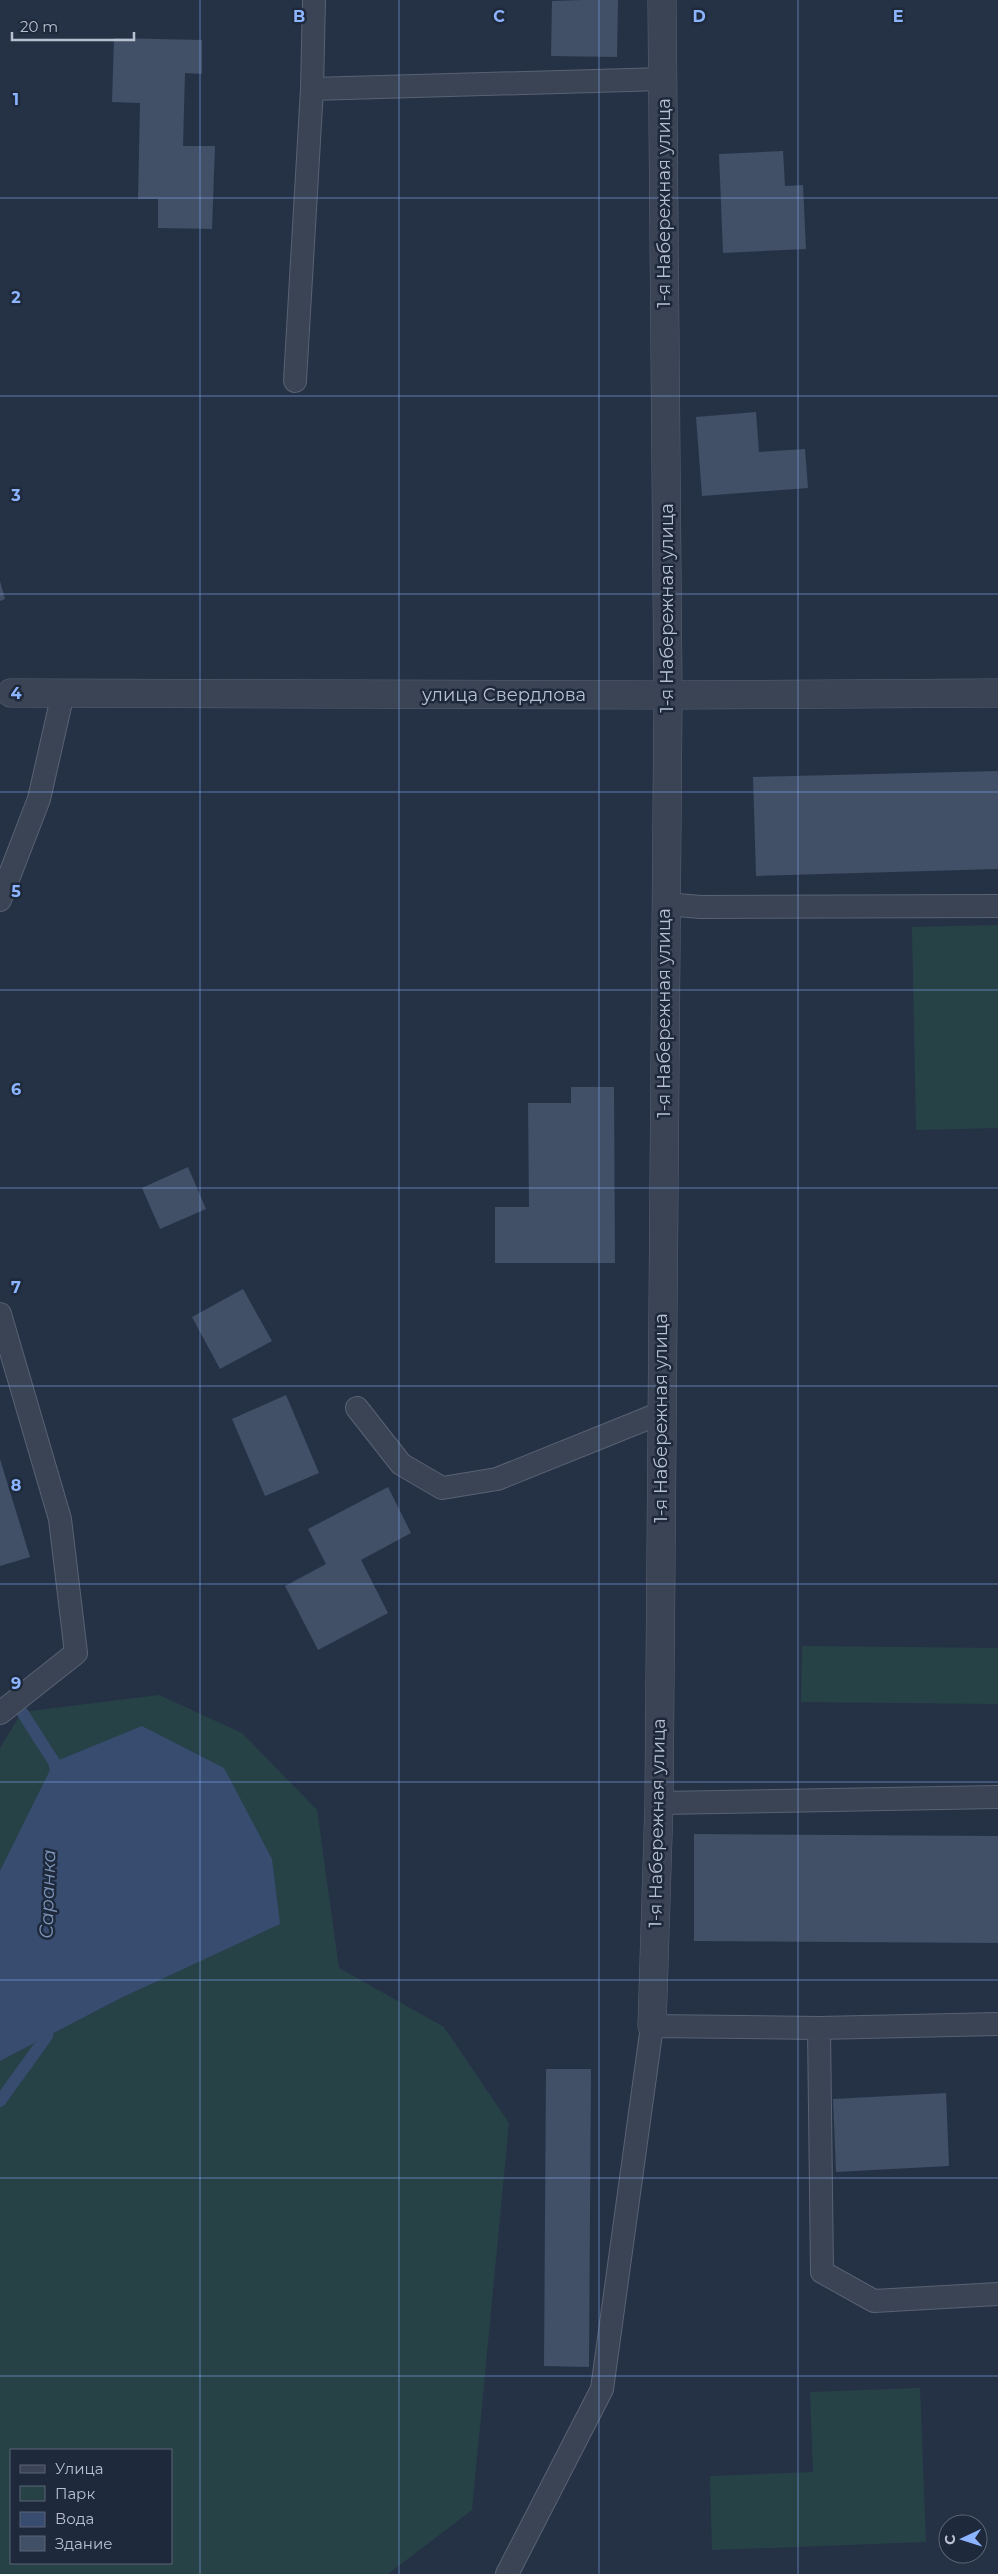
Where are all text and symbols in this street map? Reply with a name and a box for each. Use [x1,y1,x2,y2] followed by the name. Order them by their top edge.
[293,7,305,26] text: B
[493,7,505,26] text: C
[692,7,706,26] text: D
[893,7,903,26] text: E
[12,10,135,42] scale bar
[20,17,58,36] text: 20 m
[13,90,19,109] text: 1
[653,98,675,308] street label: 1-я Набережная улица
[11,288,21,307] text: 2
[10,486,21,505] text: 3
[656,503,678,713] street label: 1-я Набережная улица
[10,684,22,703] text: 4
[421,684,586,706] street label: улица Свердлова
[11,882,21,901] text: 5
[653,908,675,1118] street label: 1-я Набережная улица
[11,1080,21,1099] text: 6
[11,1278,21,1297] text: 7
[650,1313,672,1523] street label: 1-я Набережная улица
[11,1476,21,1495] text: 8
[11,1674,21,1693] text: 9
[644,1718,670,1928] street label: 1-я Набережная улица
[34,1849,61,1939] water label: Саранка
[10,2449,172,2564] legend
[55,2459,103,2478] text: Улица
[55,2484,95,2503] text: Парк
[55,2509,94,2528] text: Вода
[938,2514,988,2564] north arrow
[55,2534,113,2553] text: Здание
[941,2534,959,2546] text: С

